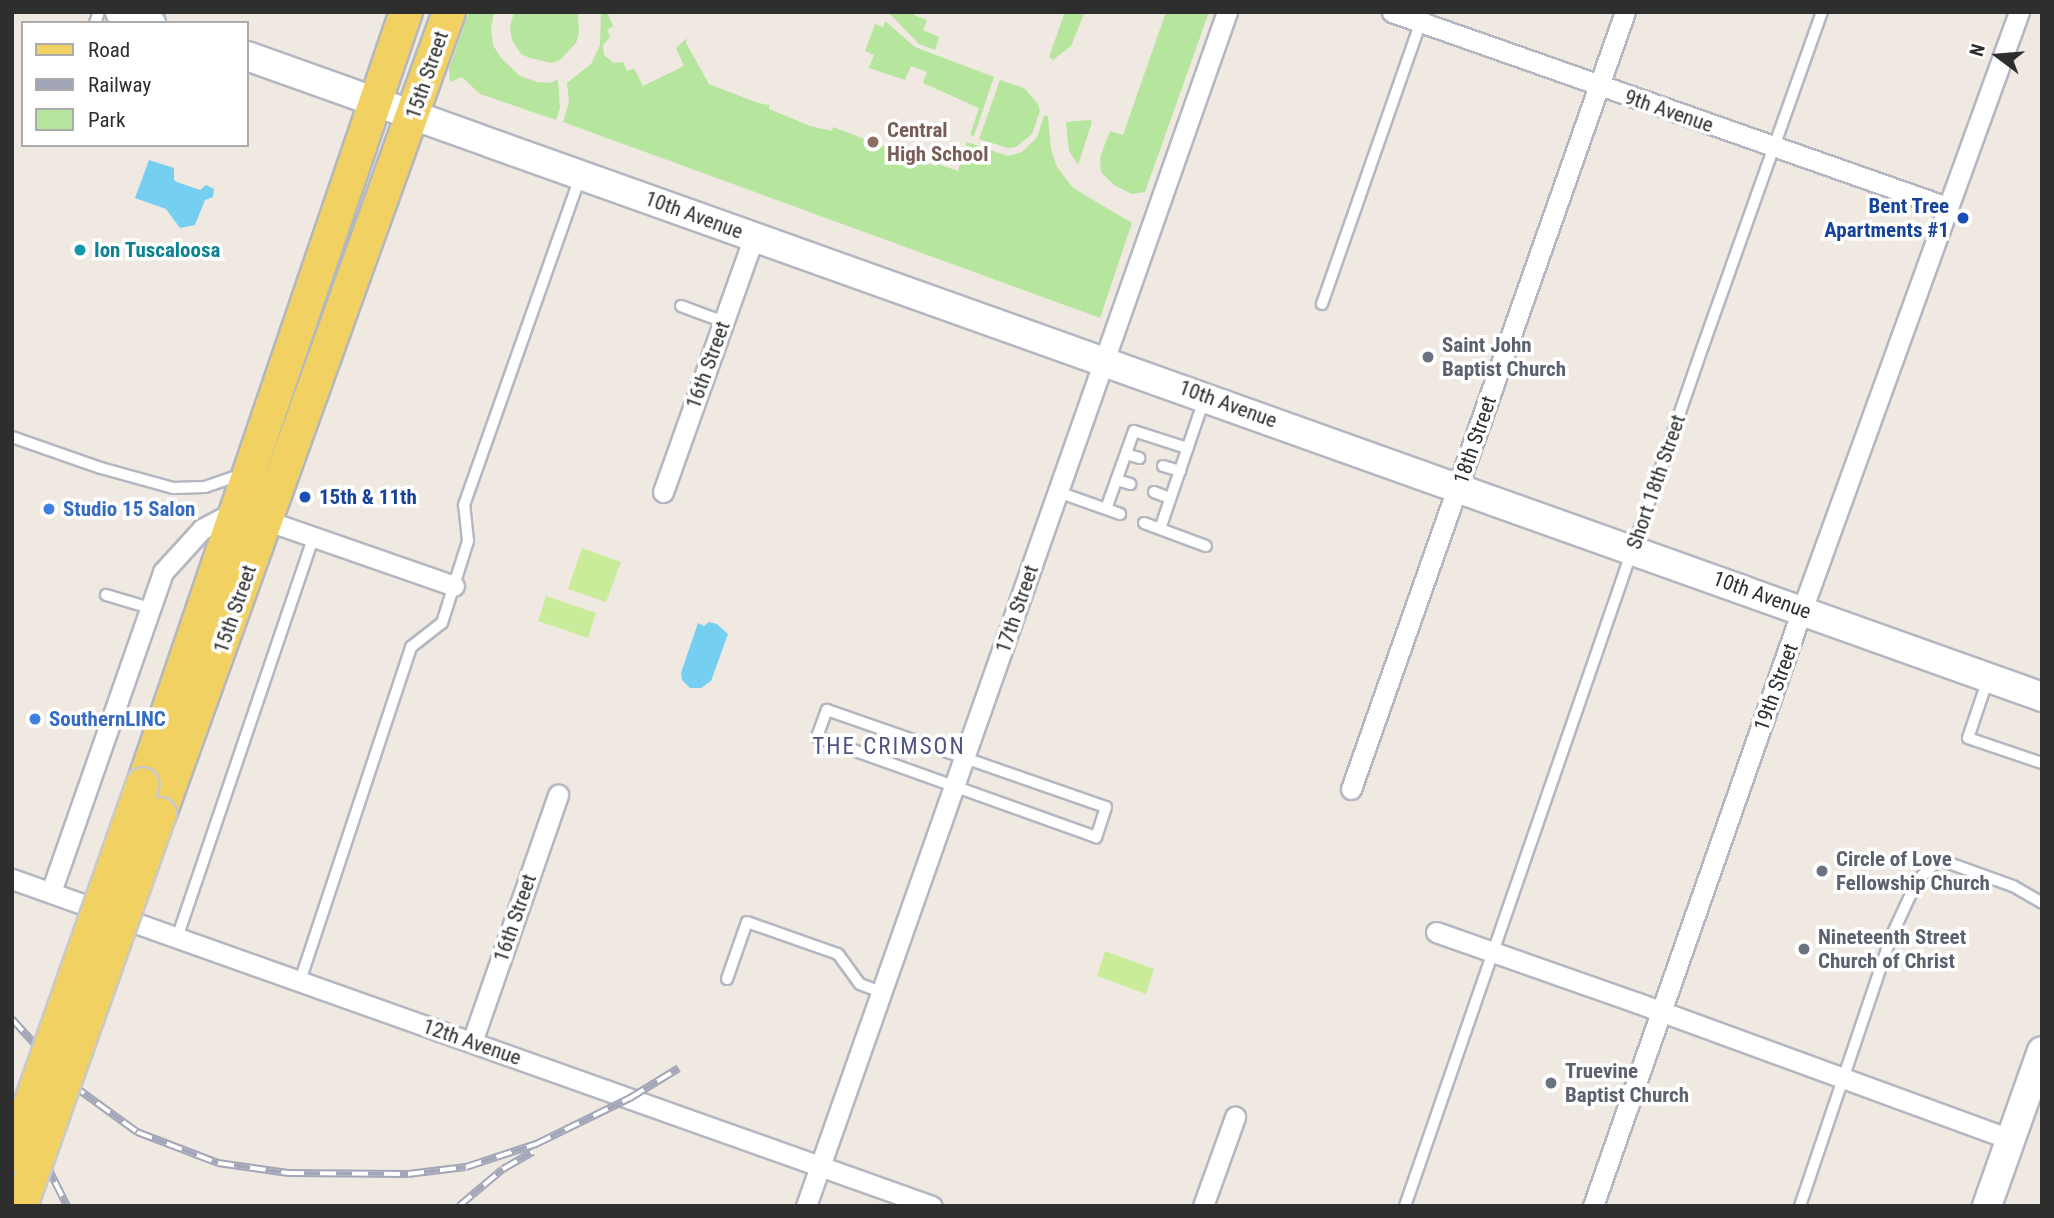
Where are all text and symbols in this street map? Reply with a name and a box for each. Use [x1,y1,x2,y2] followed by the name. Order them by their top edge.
[21,21,248,147] legend
[1963,21,2033,91] north arrow
[400,28,454,122] street label: 15th Street
[88,38,130,62] text: Road
[1965,41,1990,59] text: N
[88,73,151,97] text: Railway
[1621,84,1717,138] street label: 9th Avenue
[88,108,125,132] text: Park
[887,117,988,167] place label: Central High School
[865,134,881,150] marker: Central High School
[642,186,746,244] street label: 10th Avenue
[1824,193,1949,243] place label: Bent Tree Apartments #1
[1955,210,1971,226] marker: Bent Tree Apartments #1
[94,237,221,263] place label: Ion Tuscaloosa
[72,242,88,258] marker: Ion Tuscaloosa
[681,318,735,412] street label: 16th Street
[1442,332,1566,382] place label: Saint John Baptist Church
[1420,349,1436,365] marker: Saint John Baptist Church
[1176,375,1280,433] street label: 10th Avenue
[1448,393,1502,487] street label: 18th Street
[1621,411,1691,553] street label: Short 18th Street
[319,484,417,510] place label: 15th & 11th
[297,489,313,505] marker: 15th & 11th
[63,496,195,522] place label: Studio 15 Salon
[41,501,57,517] marker: Studio 15 Salon
[208,562,262,656] street label: 15th Street
[990,562,1044,656] street label: 17th Street
[1710,566,1814,624] street label: 10th Avenue
[1749,640,1803,734] street label: 19th Street
[49,706,166,732] place label: SouthernLINC
[27,711,43,727] marker: SouthernLINC
[814,733,964,761] district label: THE CRIMSON
[1836,846,1990,896] place label: Circle of Love Fellowship Church
[1814,863,1830,879] marker: Circle of Love Fellowship Church
[488,871,542,965] street label: 16th Street
[1818,924,1966,974] place label: Nineteenth Street Church of Christ
[1796,941,1812,957] marker: Nineteenth Street Church of Christ
[420,1013,524,1071] street label: 12th Avenue
[1565,1058,1689,1108] place label: Truevine Baptist Church
[1543,1075,1559,1091] marker: Truevine Baptist Church

